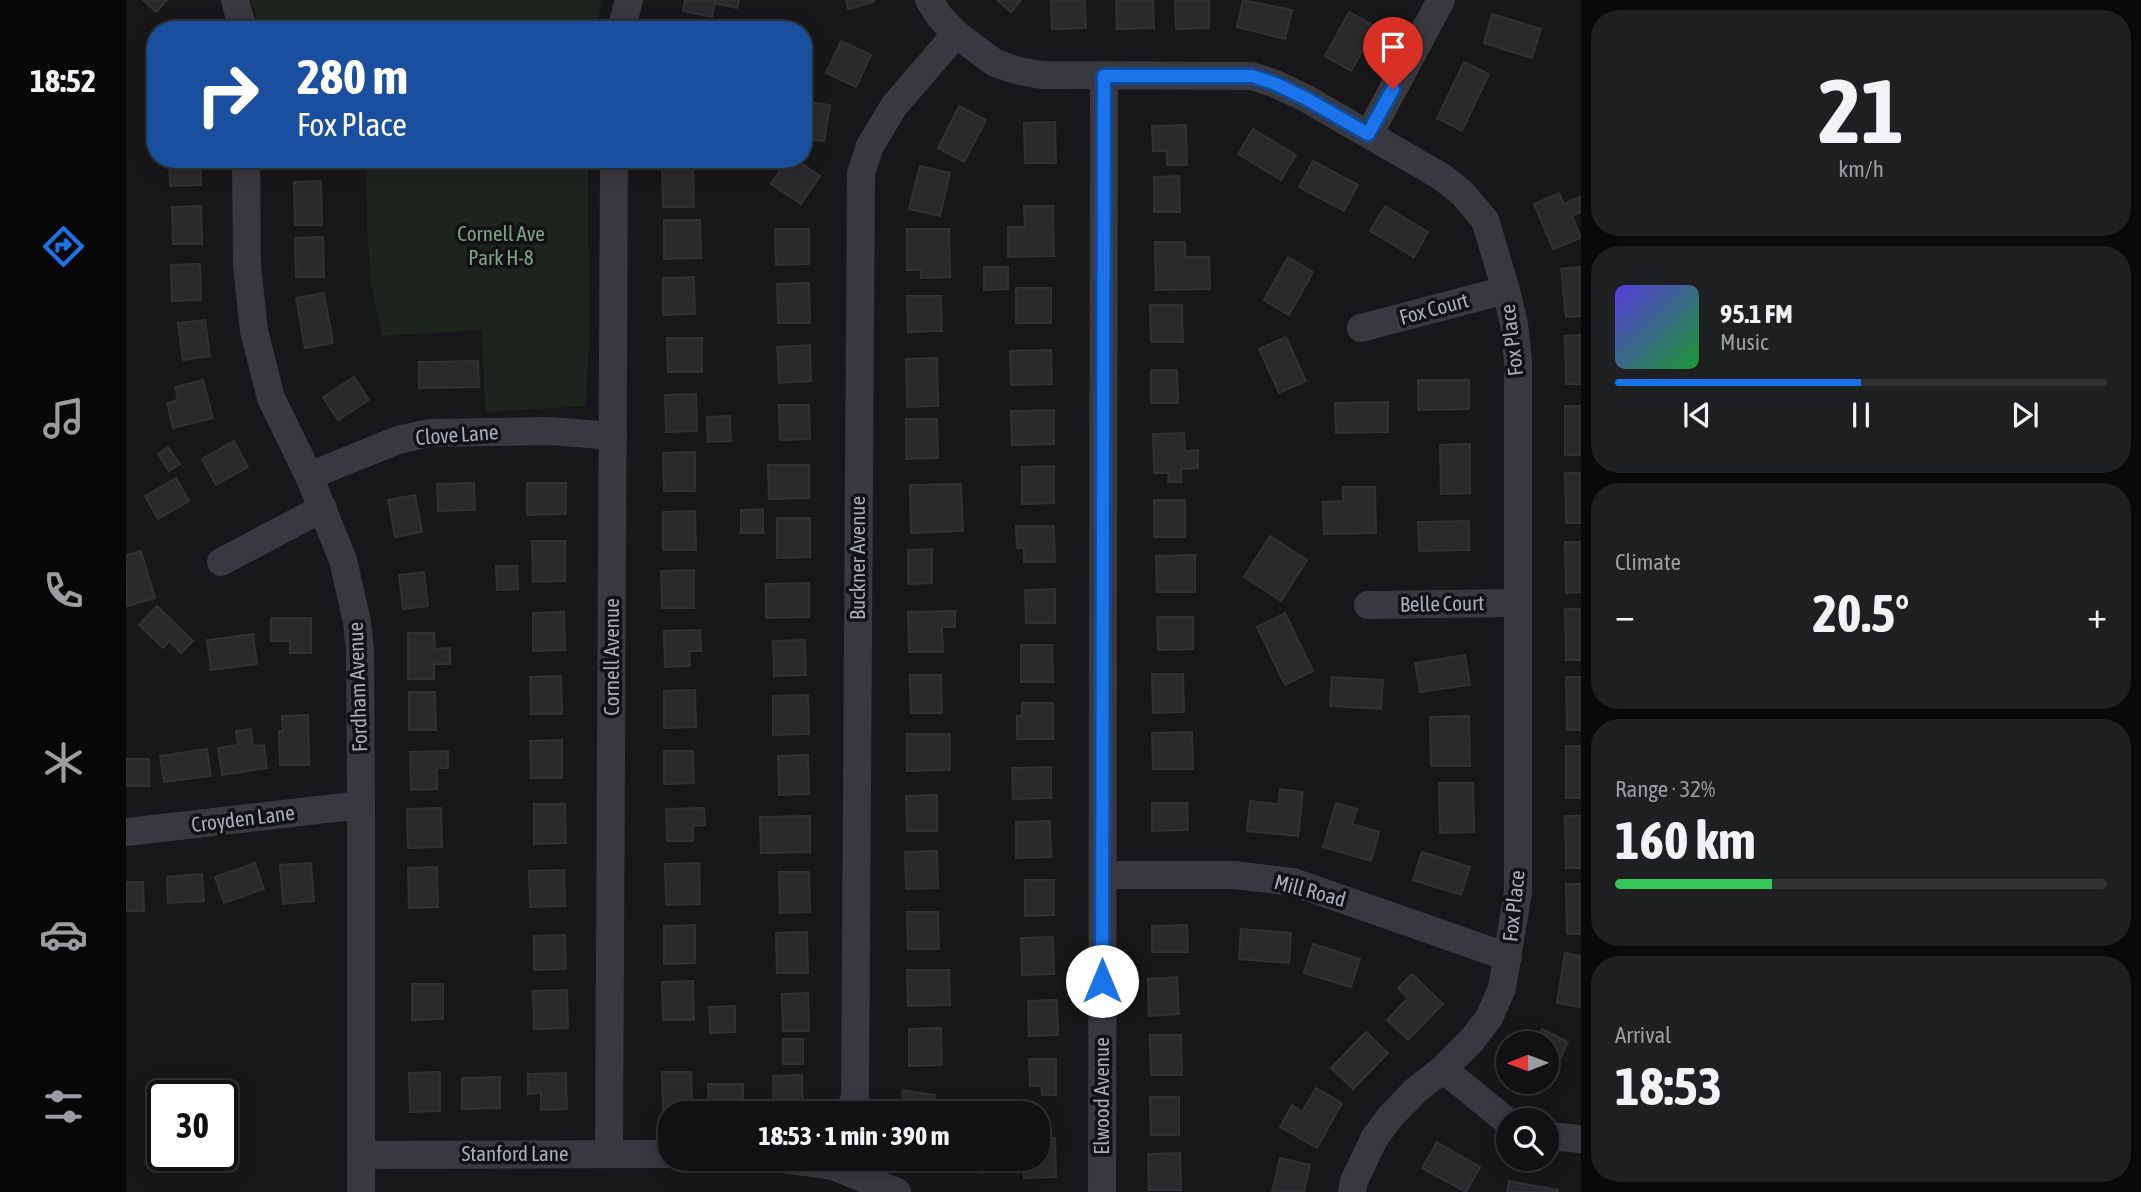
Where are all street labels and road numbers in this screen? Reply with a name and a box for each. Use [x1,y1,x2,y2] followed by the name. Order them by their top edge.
[1397,287,1471,329] street label: Fox Court
[1495,303,1527,377] street label: Fox Place
[415,419,499,449] street label: Clove Lane
[845,496,869,620] street label: Buckner Avenue
[1400,590,1484,616] street label: Belle Court
[599,598,623,716] street label: Cornell Avenue
[343,622,371,752] street label: Fordham Avenue
[190,800,296,836] street label: Croyden Lane
[1272,869,1349,911] street label: Mill Road
[1497,869,1529,943] street label: Fox Place
[1089,1037,1113,1155] street label: Elwood Avenue
[461,1141,569,1165] street label: Stanford Lane

